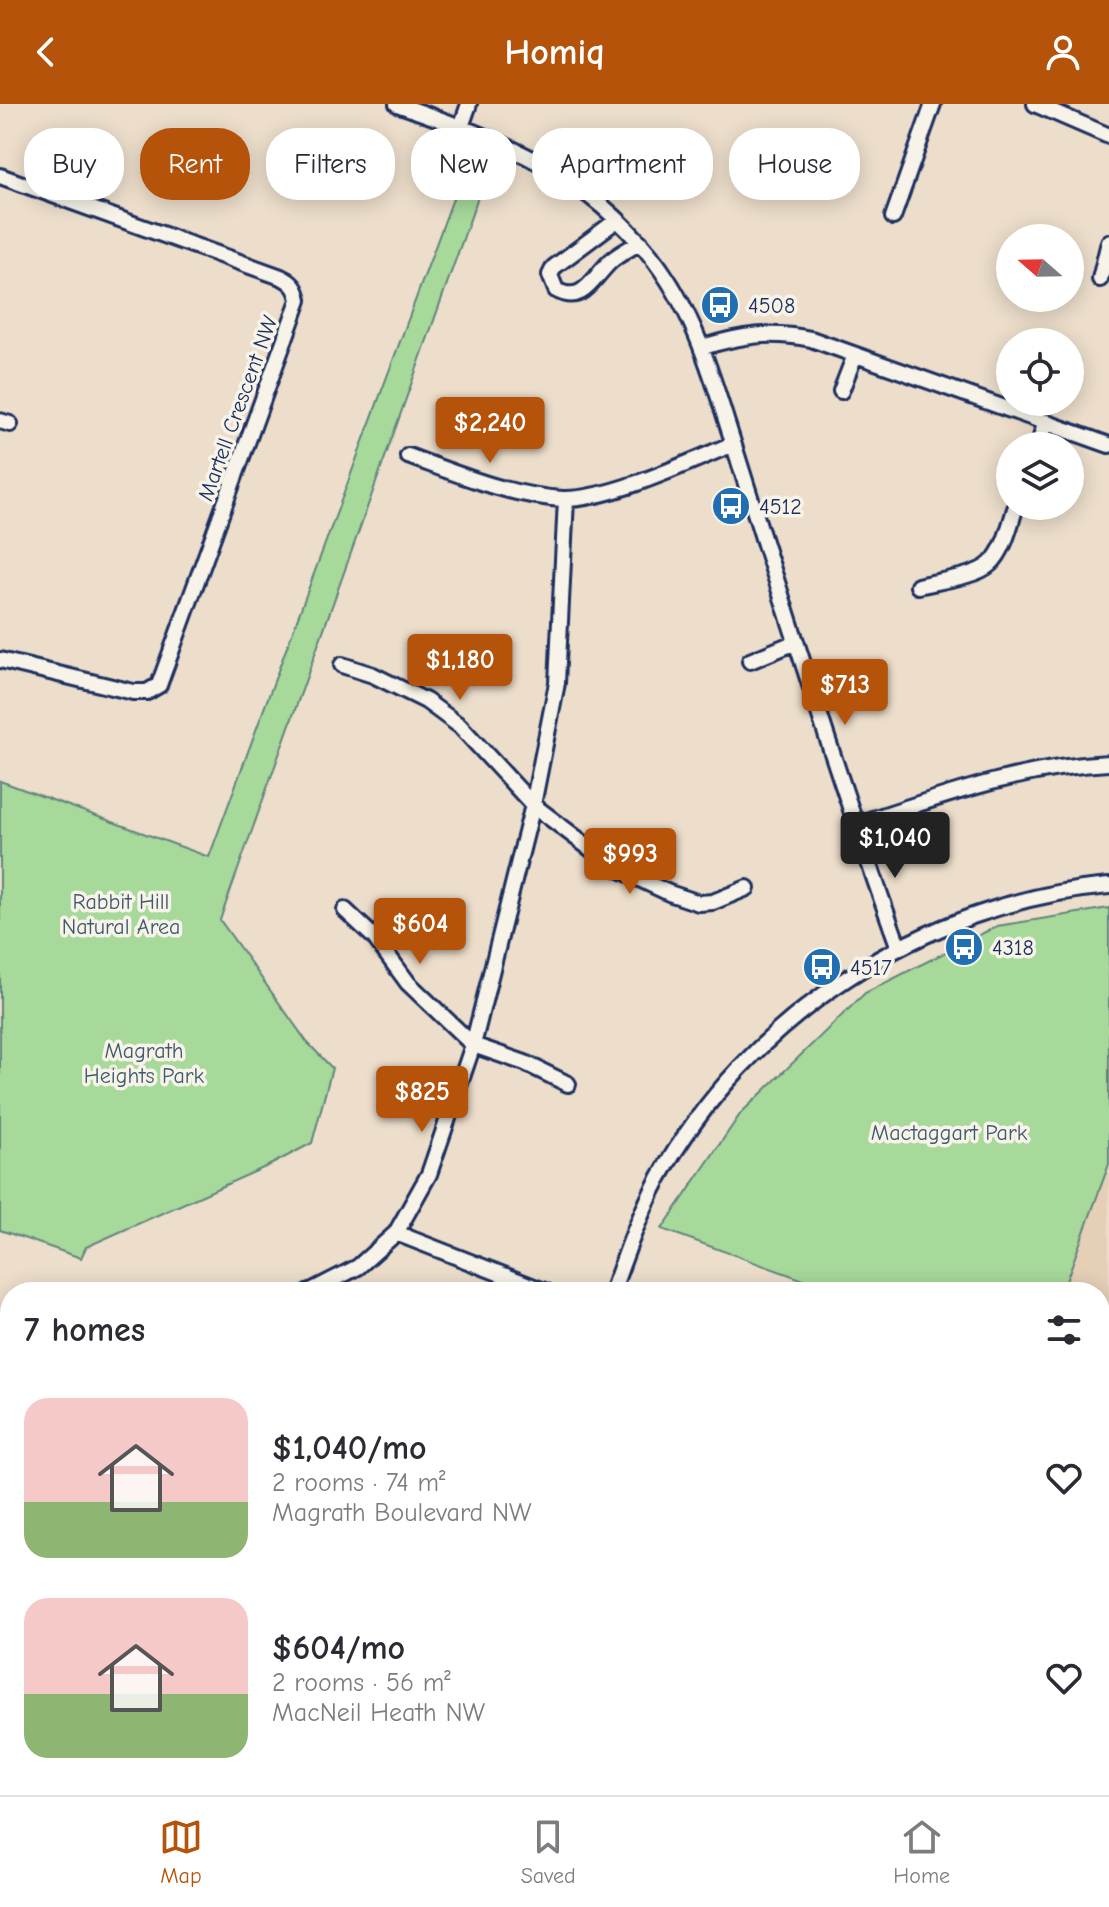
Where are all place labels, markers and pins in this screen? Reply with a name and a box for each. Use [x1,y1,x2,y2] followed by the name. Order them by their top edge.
[699,284,741,326] bus stop icon: 4508
[748,293,795,319] place label: 4508
[425,397,555,465] pin: $2,240
[710,485,752,527] bus stop icon: 4512
[759,494,802,520] place label: 4512
[395,634,525,702] pin: $1,180
[798,659,892,727] pin: $713
[830,812,960,880] pin: $1,040
[583,828,677,896] pin: $993
[373,898,467,966] pin: $604
[943,926,985,968] bus stop icon: 4318
[992,935,1034,961] place label: 4318
[801,946,843,988] bus stop icon: 4517
[850,955,892,981] place label: 4517
[375,1066,469,1134] pin: $825

